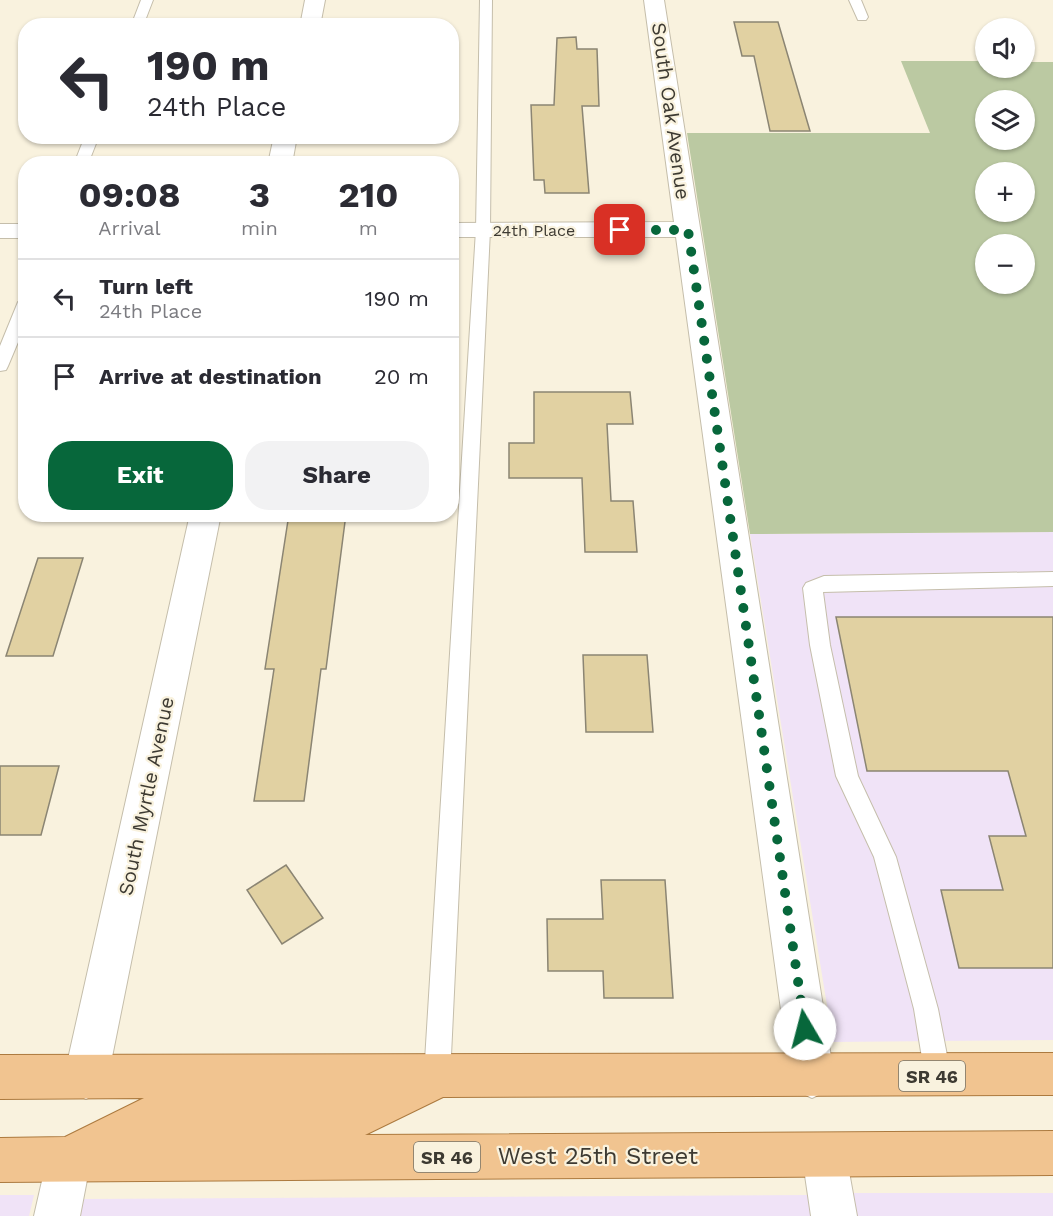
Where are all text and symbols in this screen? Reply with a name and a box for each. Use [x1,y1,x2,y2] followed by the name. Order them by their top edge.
[975,18,1035,294] map controls
[975,18,1035,78] button: sound
[647,21,695,201] street label: South Oak Avenue
[147,41,270,90] text: 190 m
[48,42,126,120] icon: left
[975,90,1035,150] button: layers
[147,91,286,123] text: 24th Place
[975,162,1035,222] button: +
[79,174,181,216] text: 09:08
[249,174,270,216] text: 3
[338,174,398,216] text: 210
[594,204,645,255] pin
[603,213,636,246] icon: arrive
[98,216,161,240] text: Arrival
[241,216,278,240] text: min
[359,216,378,240] text: m
[493,221,575,240] street label: 24th Place
[975,234,1035,294] button: −
[99,274,193,299] text: Turn left
[48,282,81,315] icon: left
[365,286,429,311] text: 190 m
[99,299,202,323] text: 24th Place
[48,360,81,393] icon: arrive
[99,364,322,389] text: Arrive at destination
[374,364,429,389] text: 20 m
[48,441,233,510] button: Exit
[245,441,429,510] button: Share
[113,694,179,898] street label: South Myrtle Avenue
[773,997,837,1061] position arrow
[899,1061,965,1091] road number: SR 46
[414,1142,480,1172] road number: SR 46
[498,1142,698,1170] street label: West 25th Street

